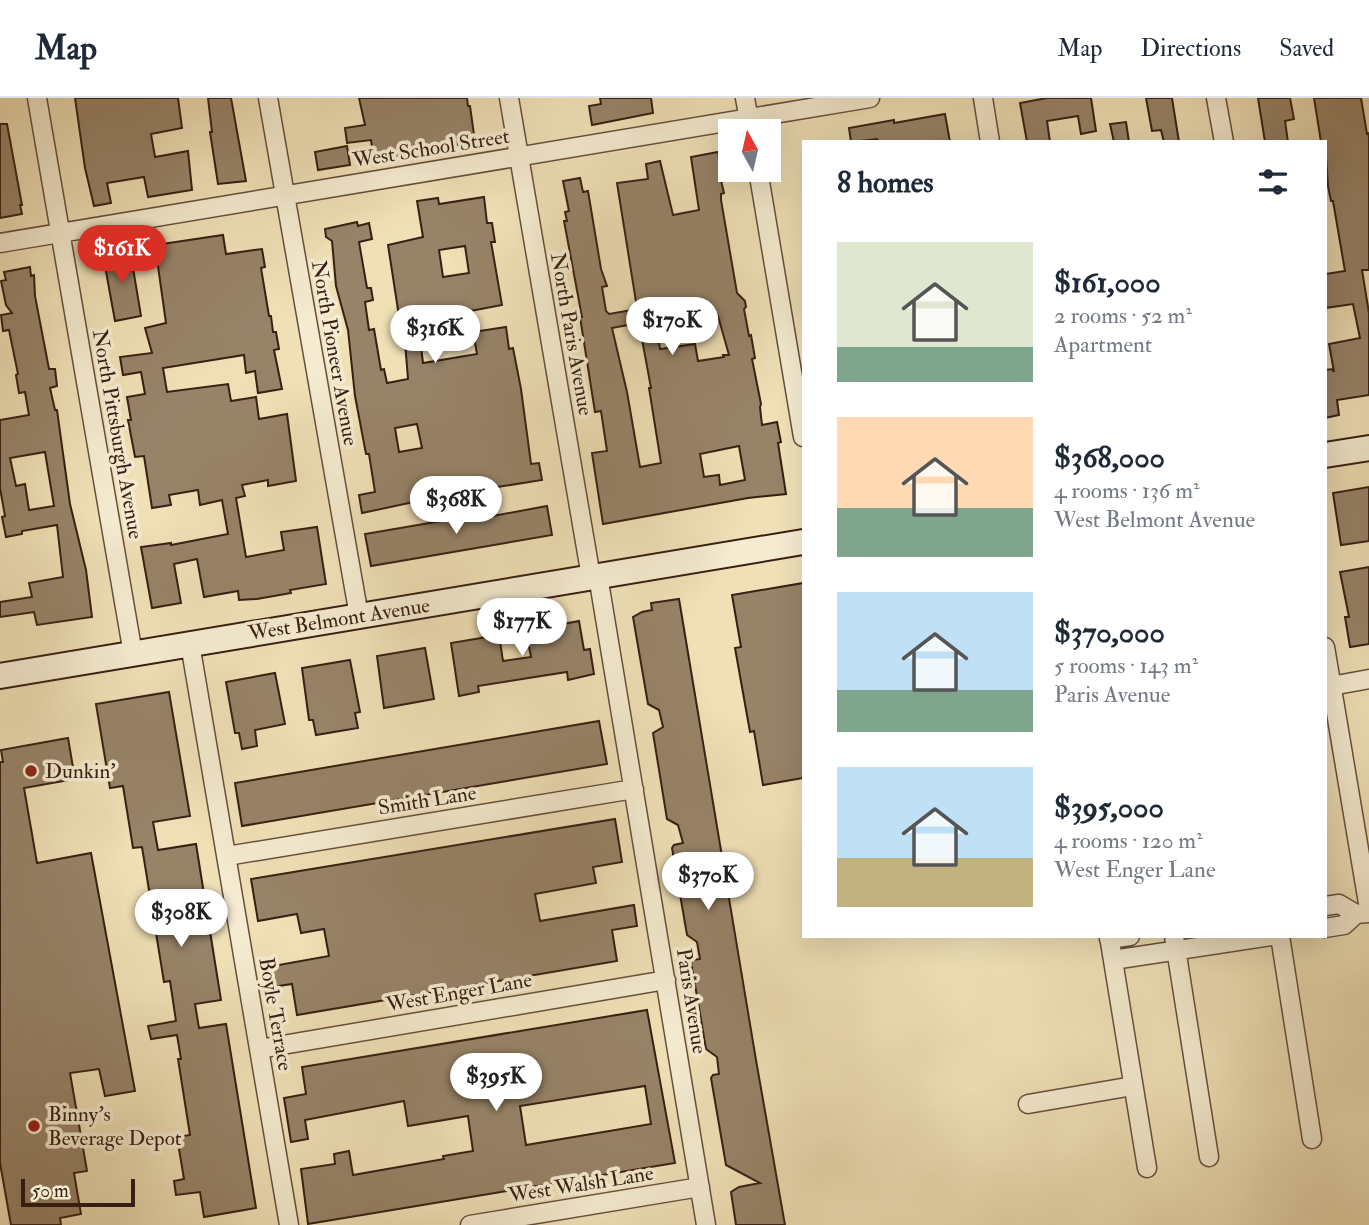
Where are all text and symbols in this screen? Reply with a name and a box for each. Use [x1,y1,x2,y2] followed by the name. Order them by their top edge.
[35,28,97,69] text: Map
[1057,33,1102,64] text: Map
[1140,33,1241,64] text: Directions
[1279,33,1334,64] text: Saved
[718,119,780,182] north arrow
[718,119,781,182] map controls
[350,123,512,174] street label: West School Street
[1254,163,1292,201] icon: filters
[837,164,934,201] text: 8 homes
[73,226,171,285] pin: $161K
[94,233,150,262] text: $161K
[544,251,599,418] street label: North Paris Avenue
[305,258,364,448] street label: North Pioneer Avenue
[1054,264,1161,301] text: $161,000
[893,270,977,354] icon: home
[623,298,721,357] pin: $170K
[1054,301,1192,330] text: 2 rooms · 52 m²
[642,305,702,334] text: $170K
[386,306,484,365] pin: $316K
[406,313,464,342] text: $316K
[86,327,149,541] street label: North Pittsburgh Avenue
[1054,330,1152,359] text: Apartment
[1054,439,1165,476] text: $368,000
[893,445,977,529] icon: home
[407,476,505,536] pin: $368K
[1054,476,1200,505] text: 4 rooms · 136 m²
[426,484,486,513] text: $368K
[1054,505,1255,534] text: West Belmont Avenue
[245,592,432,647] street label: West Belmont Avenue
[473,598,571,658] pin: $177K
[493,606,551,635] text: $177K
[1054,614,1165,651] text: $370,000
[893,620,977,704] icon: home
[1054,651,1198,680] text: 5 rooms · 143 m²
[1054,680,1170,709] text: Paris Avenue
[45,758,116,785] place label: Dunkin'
[23,763,39,779] marker: Dunkin'
[376,779,478,822] street label: Smith Lane
[1054,789,1164,826] text: $395,000
[893,795,977,879] icon: home
[1054,826,1203,855] text: 4 rooms · 120 m²
[659,852,757,912] pin: $370K
[1054,855,1216,884] text: West Enger Lane
[678,860,738,889] text: $370K
[132,890,230,949] pin: $308K
[151,897,211,926] text: $308K
[670,946,713,1056] street label: Paris Avenue
[252,955,299,1073] street label: Boyle Terrace
[383,966,534,1019] street label: West Enger Lane
[447,1054,545,1113] pin: $395K
[466,1061,526,1090] text: $395K
[48,1101,182,1152] place label: Binny's Beverage Depot
[26,1118,42,1134] marker: Binny's Beverage Depot
[506,1160,656,1209] street label: West Walsh Lane
[21,1176,135,1208] scale bar
[32,1179,69,1203] text: 50 m

